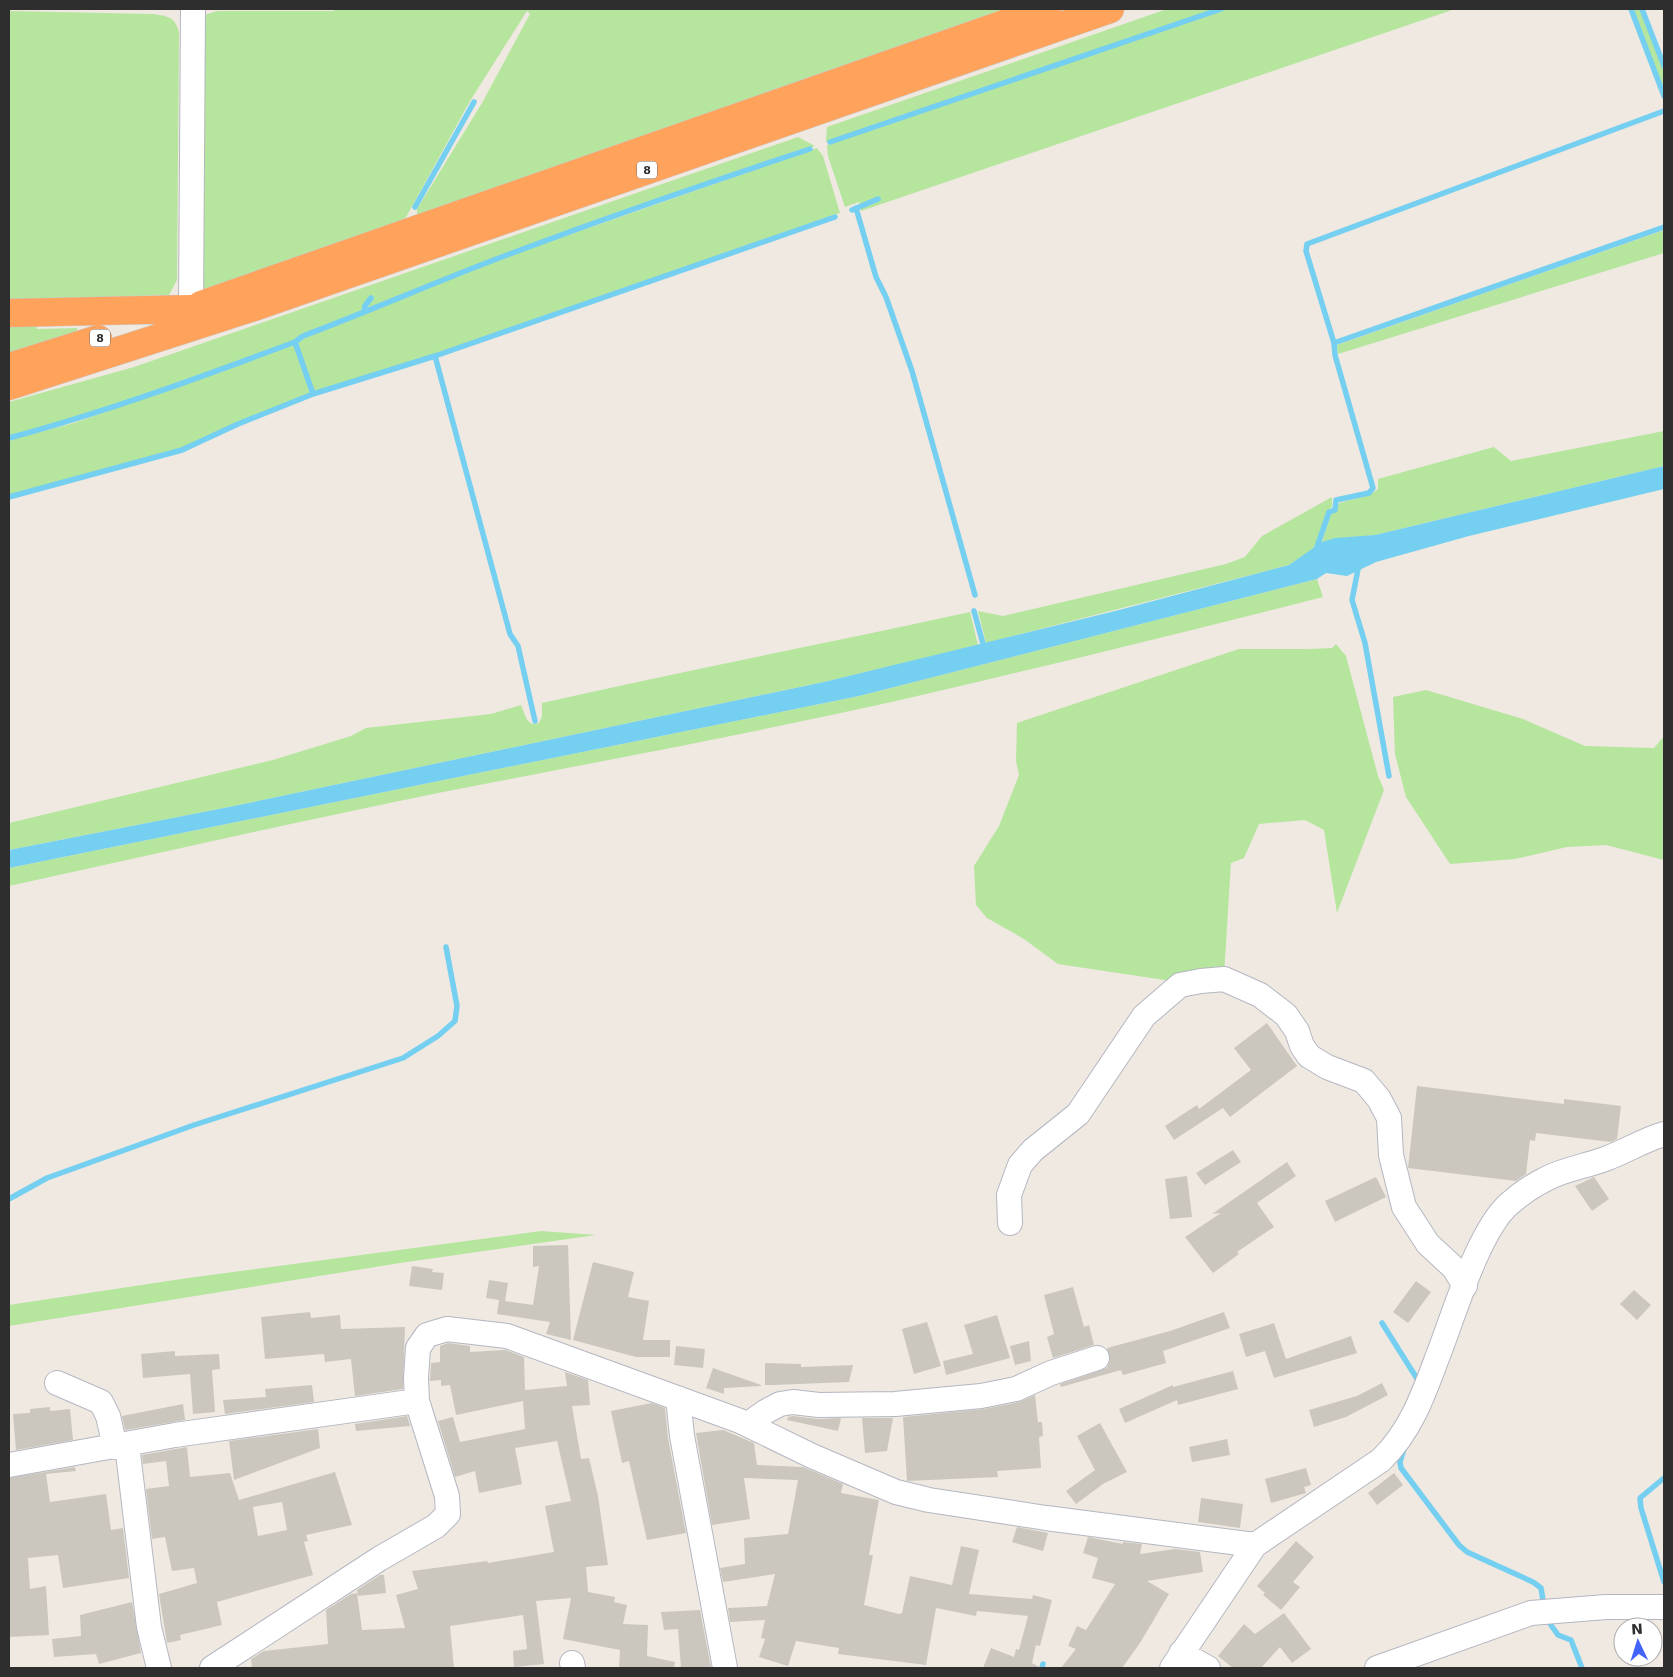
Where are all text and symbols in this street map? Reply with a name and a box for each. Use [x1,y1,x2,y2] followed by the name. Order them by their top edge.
[637,162,657,178] road number: 8
[90,329,110,346] road number: 8
[1613,1617,1663,1667] north arrow
[1631,1621,1643,1637] text: N

